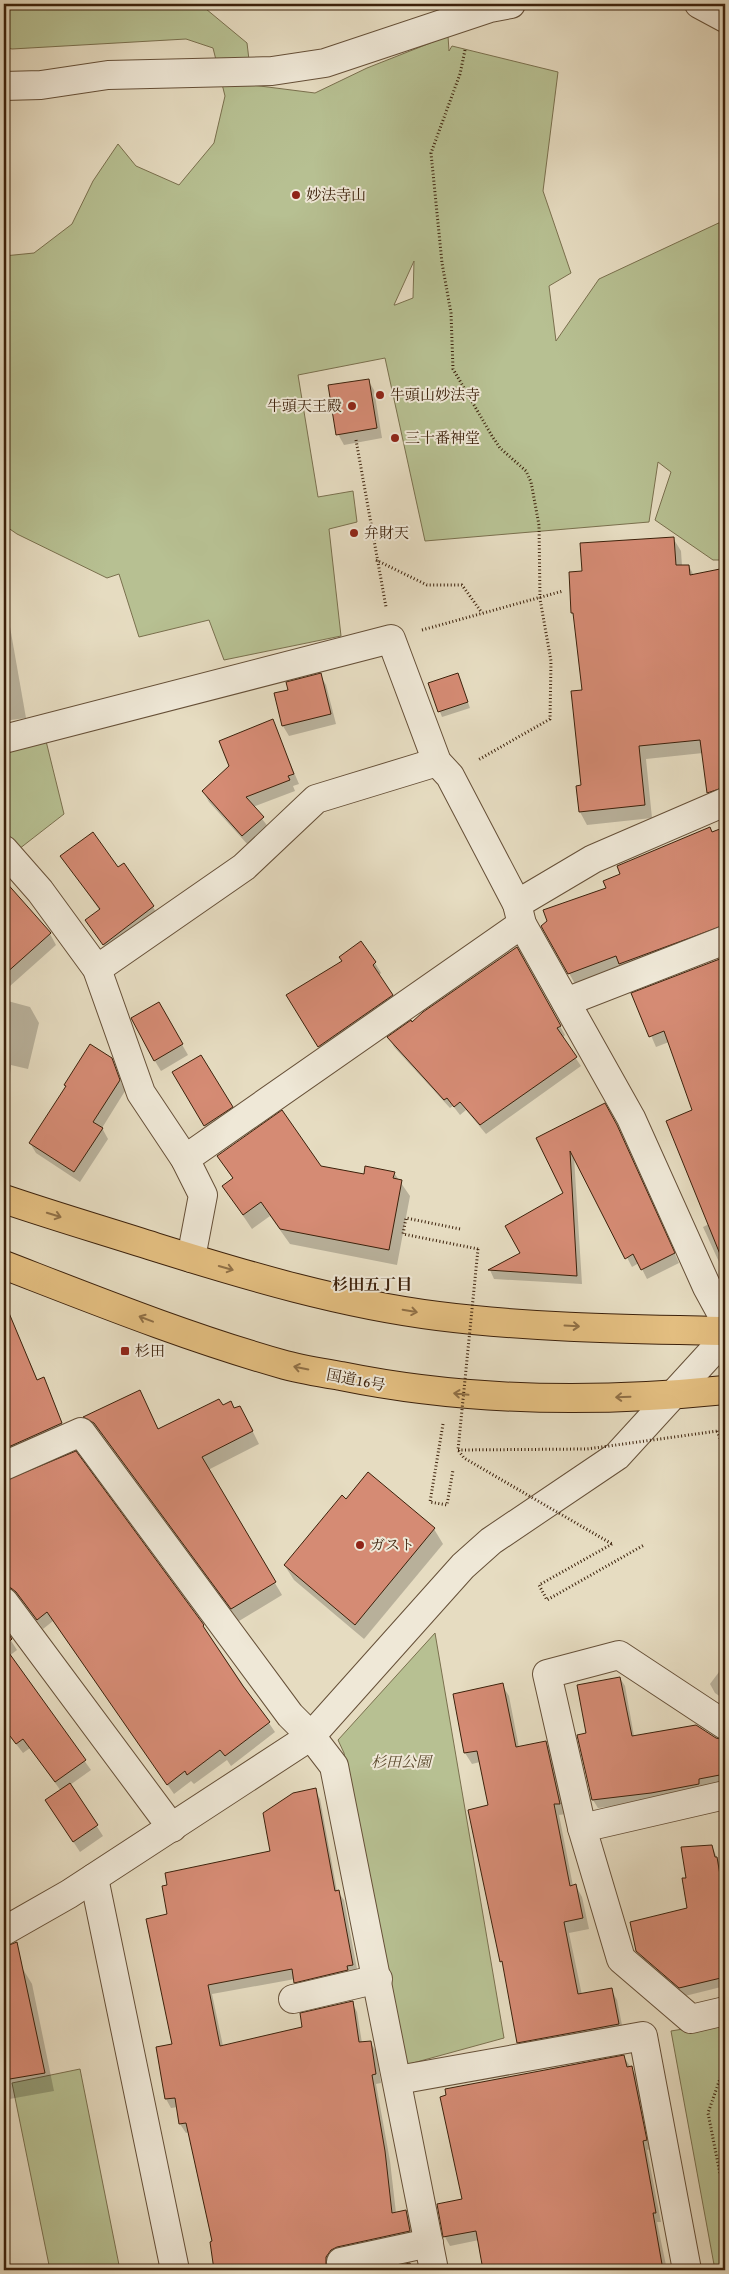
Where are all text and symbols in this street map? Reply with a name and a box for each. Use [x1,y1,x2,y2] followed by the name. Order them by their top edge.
[306,184,366,205] place label: 妙法寺山
[290,189,302,201] marker: 妙法寺山
[390,384,480,405] place label: 牛頭山妙法寺
[374,389,386,401] marker: 牛頭山妙法寺
[267,395,342,416] place label: 牛頭天王殿
[346,400,358,412] marker: 牛頭天王殿
[405,427,480,448] place label: 三十番神堂
[389,432,401,444] marker: 三十番神堂
[364,522,409,543] place label: 弁財天
[348,527,360,539] marker: 弁財天
[45,1211,61,1220] one-way arrow
[217,1264,233,1274] one-way arrow
[332,1272,412,1296] district label: 杉田五丁目
[402,1307,418,1317] one-way arrow
[139,1314,154,1324] one-way arrow
[564,1321,580,1330] one-way arrow
[135,1340,165,1361] place label: 杉田
[119,1345,131,1357] marker: 杉田
[293,1363,309,1373] one-way arrow
[325,1364,387,1395] street label: 国道16号
[453,1389,469,1399] one-way arrow
[615,1392,632,1402] one-way arrow
[370,1534,415,1555] place label: ガスト
[354,1539,366,1551] marker: ガスト
[371,1751,434,1772] park label: 杉田公園

